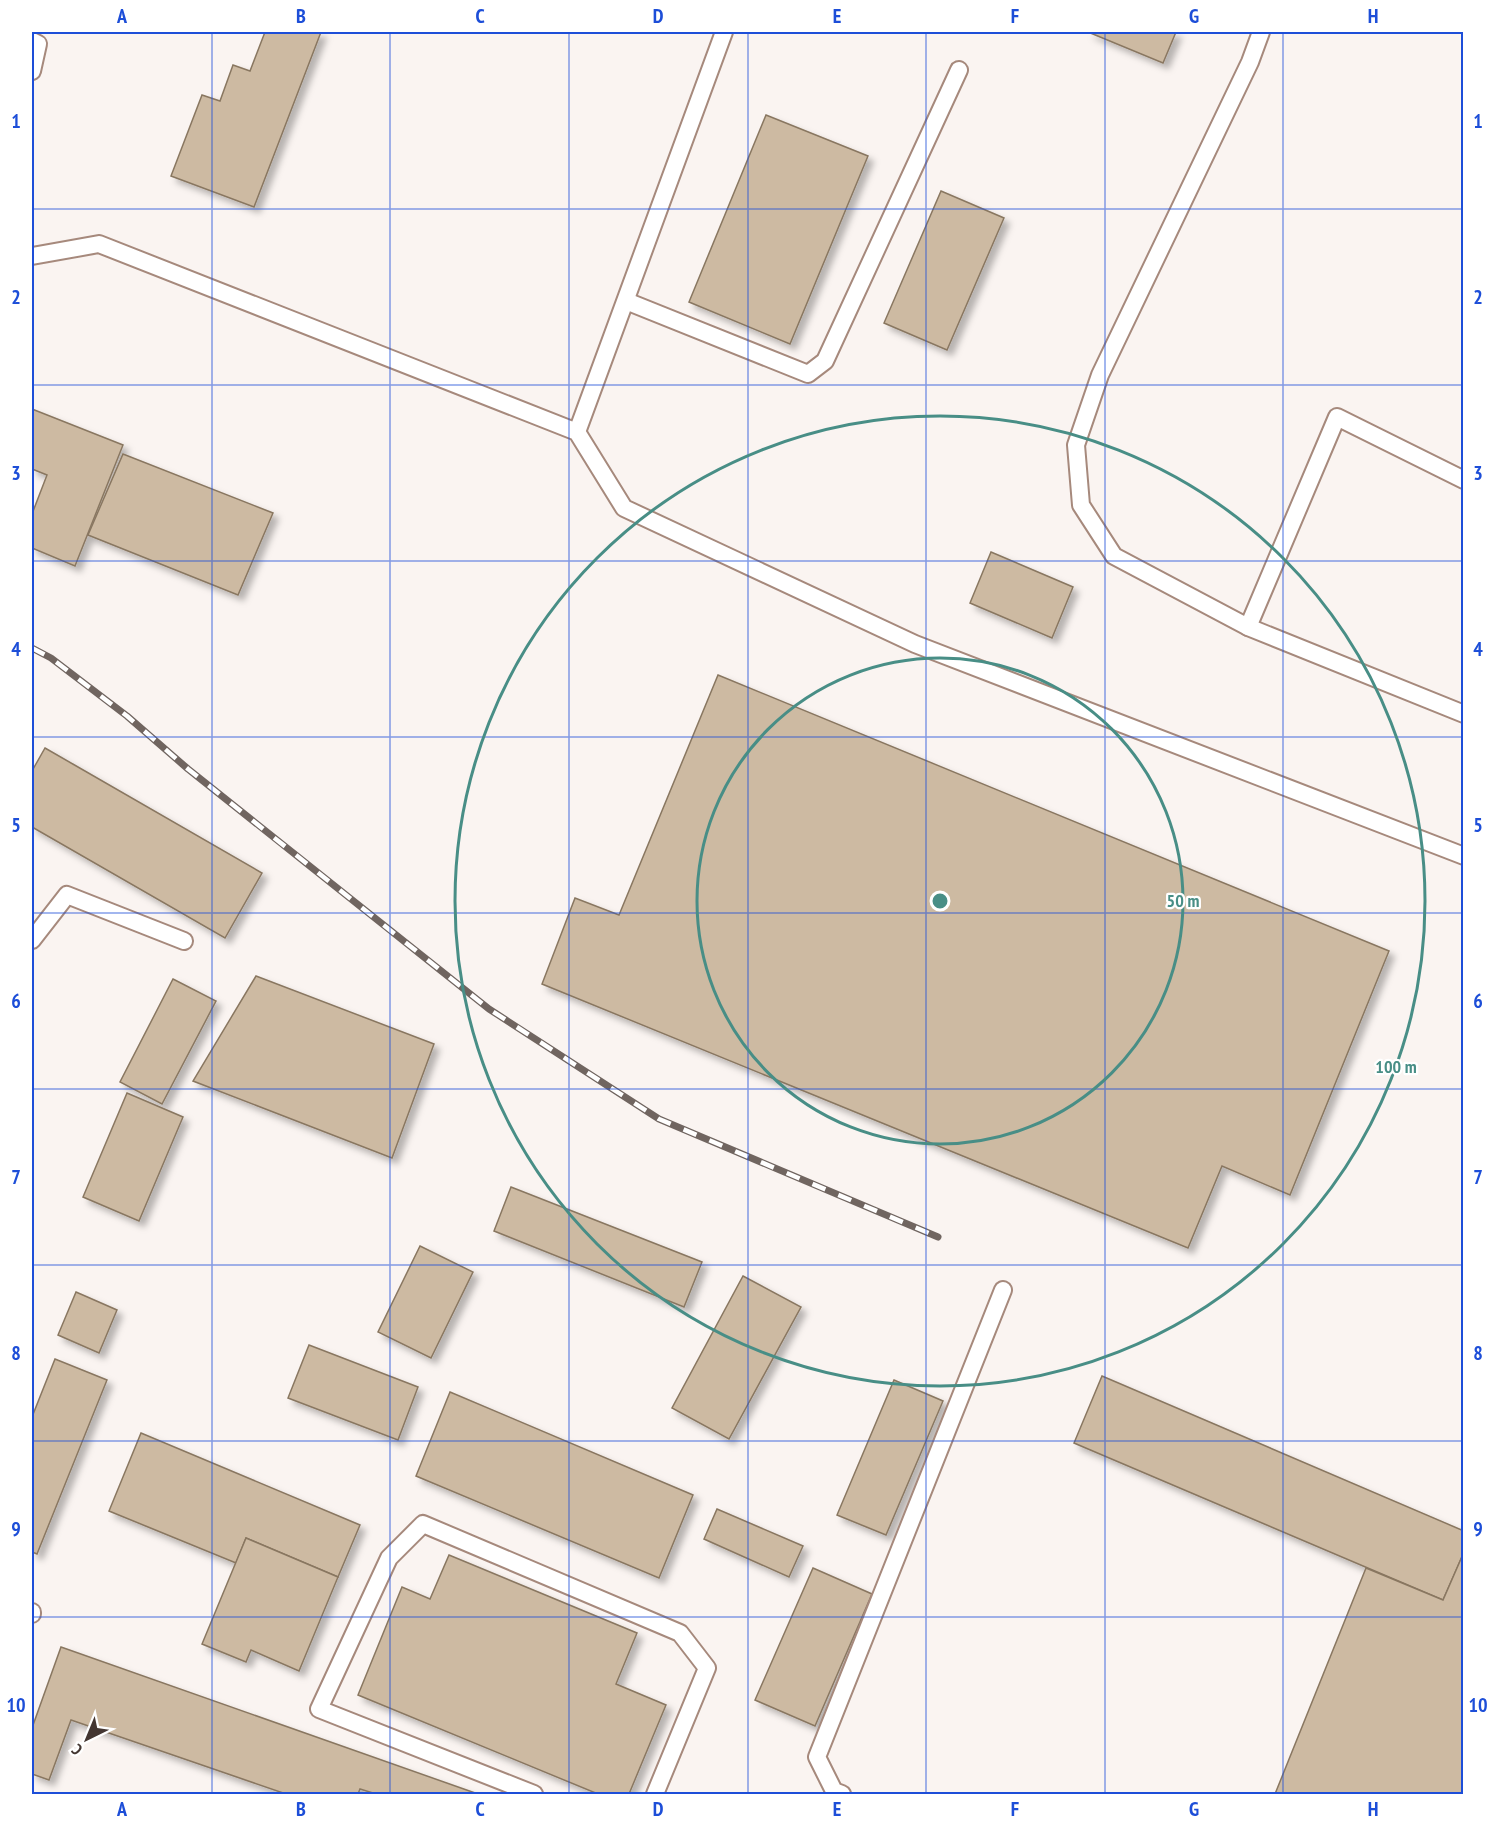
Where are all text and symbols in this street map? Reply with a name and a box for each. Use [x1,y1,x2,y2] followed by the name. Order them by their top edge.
[116,3,128,29] text: A
[296,3,306,29] text: B
[475,3,485,29] text: C
[653,3,664,29] text: D
[833,3,841,29] text: E
[1011,3,1019,29] text: F
[1189,3,1199,29] text: G
[1368,3,1378,29] text: H
[11,108,21,134] text: 1
[1473,108,1483,134] text: 1
[11,284,21,310] text: 2
[1473,284,1483,310] text: 2
[11,460,21,486] text: 3
[1473,460,1483,486] text: 3
[11,636,21,662] text: 4
[1473,636,1483,662] text: 4
[11,812,21,838] text: 5
[1473,812,1483,838] text: 5
[1167,889,1199,912] text: 50 m
[930,891,950,911] centre of rings
[11,988,21,1014] text: 6
[1473,988,1483,1014] text: 6
[1375,1055,1417,1078] text: 100 m
[11,1164,21,1190] text: 7
[1473,1164,1483,1190] text: 7
[11,1340,21,1366] text: 8
[1473,1340,1483,1366] text: 8
[11,1516,21,1542] text: 9
[1473,1516,1483,1542] text: 9
[6,1692,26,1718] text: 10
[1468,1692,1488,1718] text: 10
[57,1709,117,1769] north arrow
[67,1740,86,1760] text: С
[116,1796,128,1822] text: A
[296,1796,306,1822] text: B
[475,1796,485,1822] text: C
[653,1796,664,1822] text: D
[833,1796,841,1822] text: E
[1011,1796,1019,1822] text: F
[1189,1796,1199,1822] text: G
[1368,1796,1378,1822] text: H

